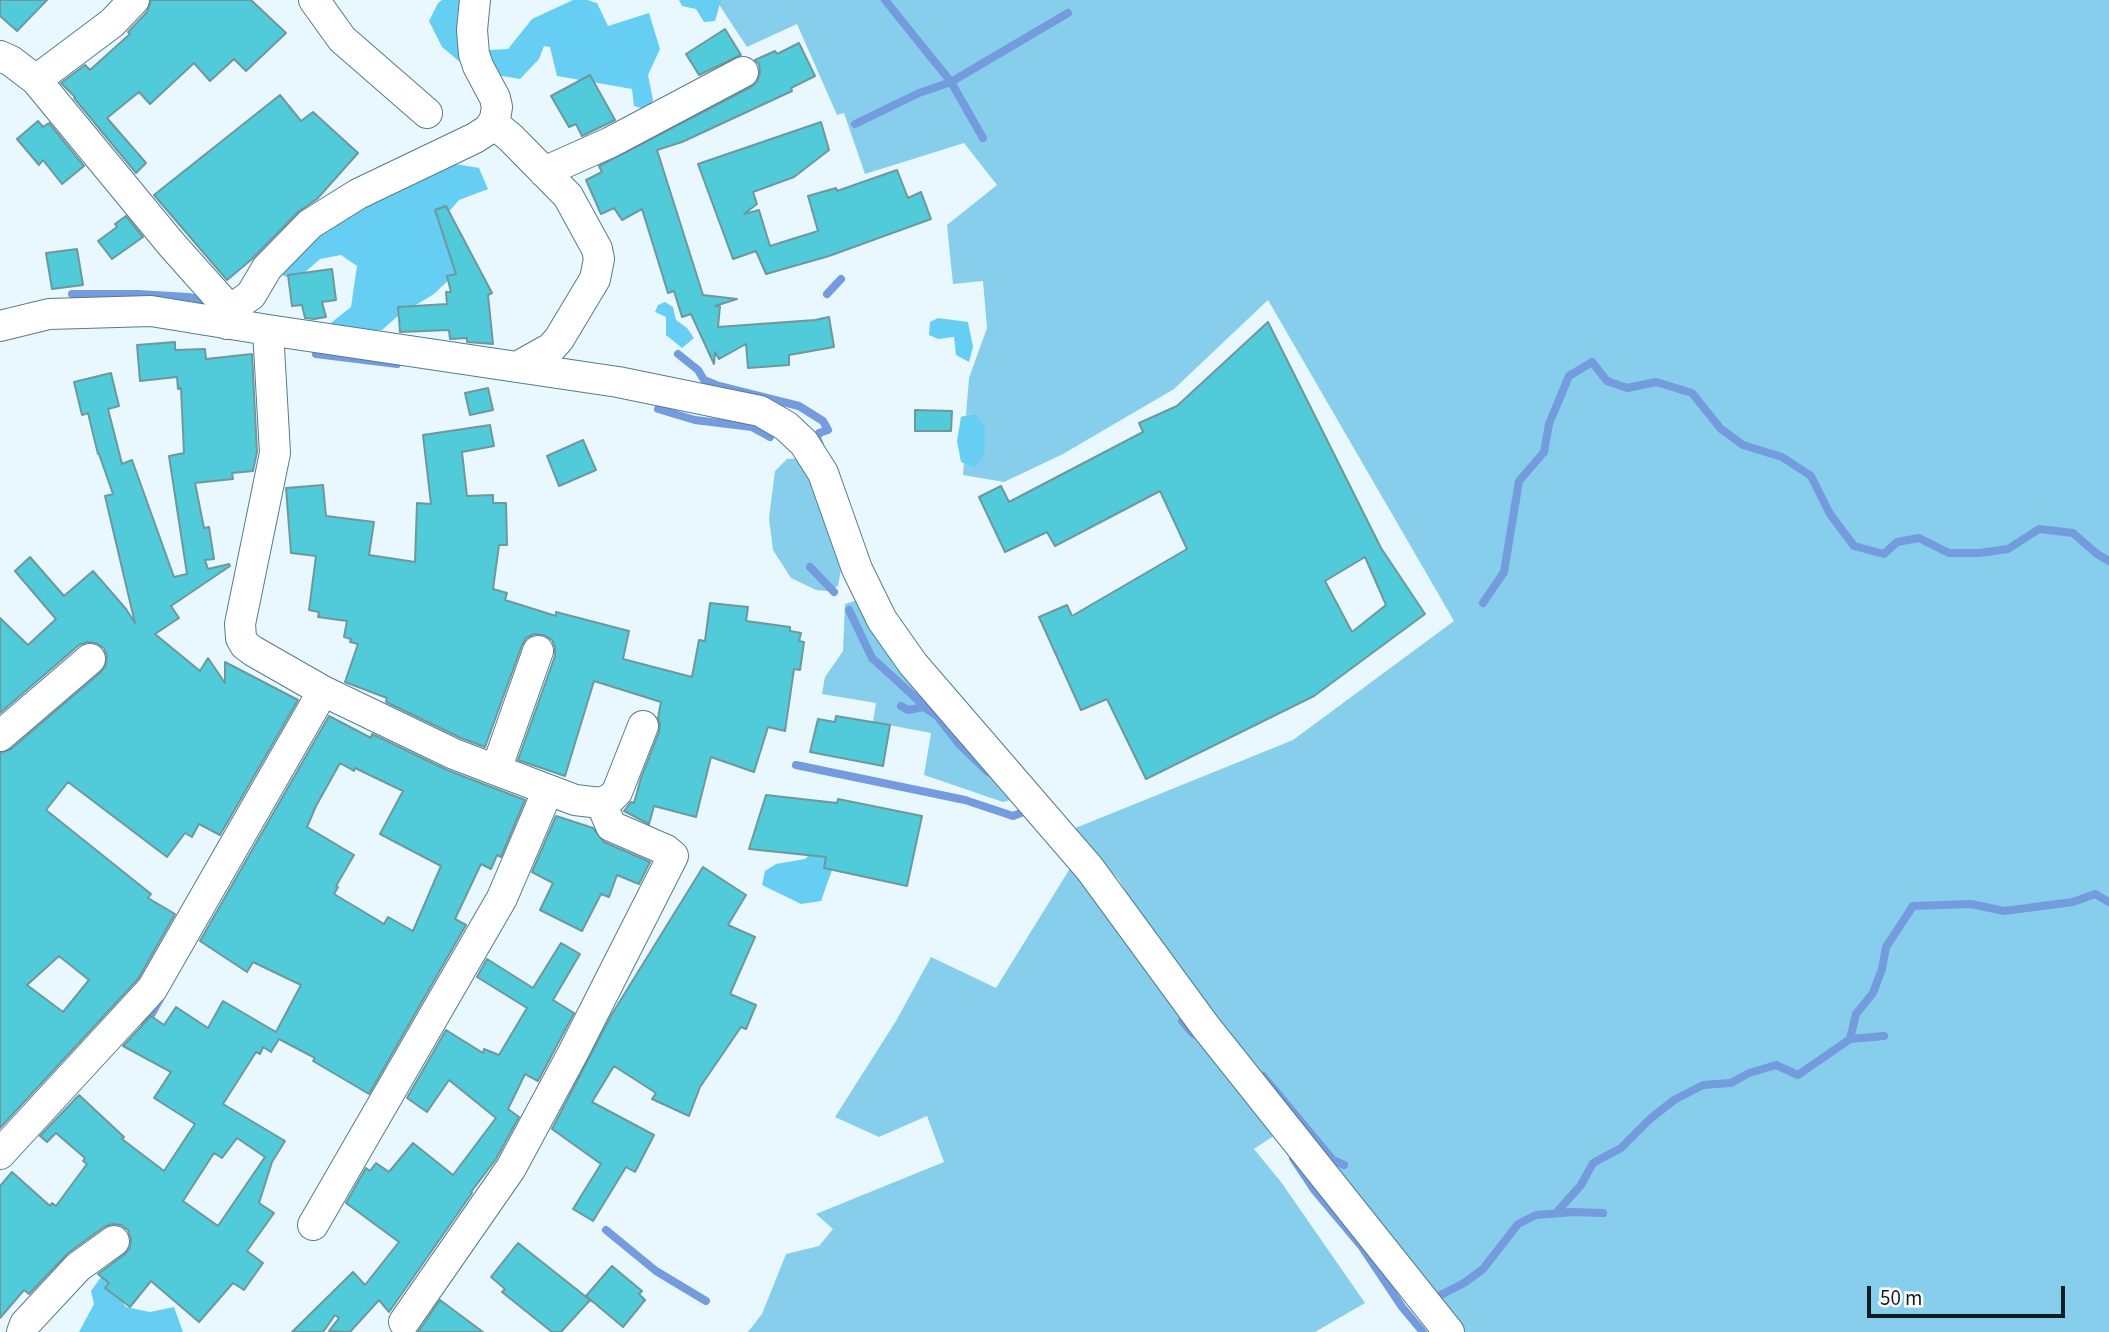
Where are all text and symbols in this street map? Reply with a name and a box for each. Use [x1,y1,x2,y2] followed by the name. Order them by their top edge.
[1871,1272,2069,1316] scale bar
[1880,1283,1922,1313] text: 50 m

